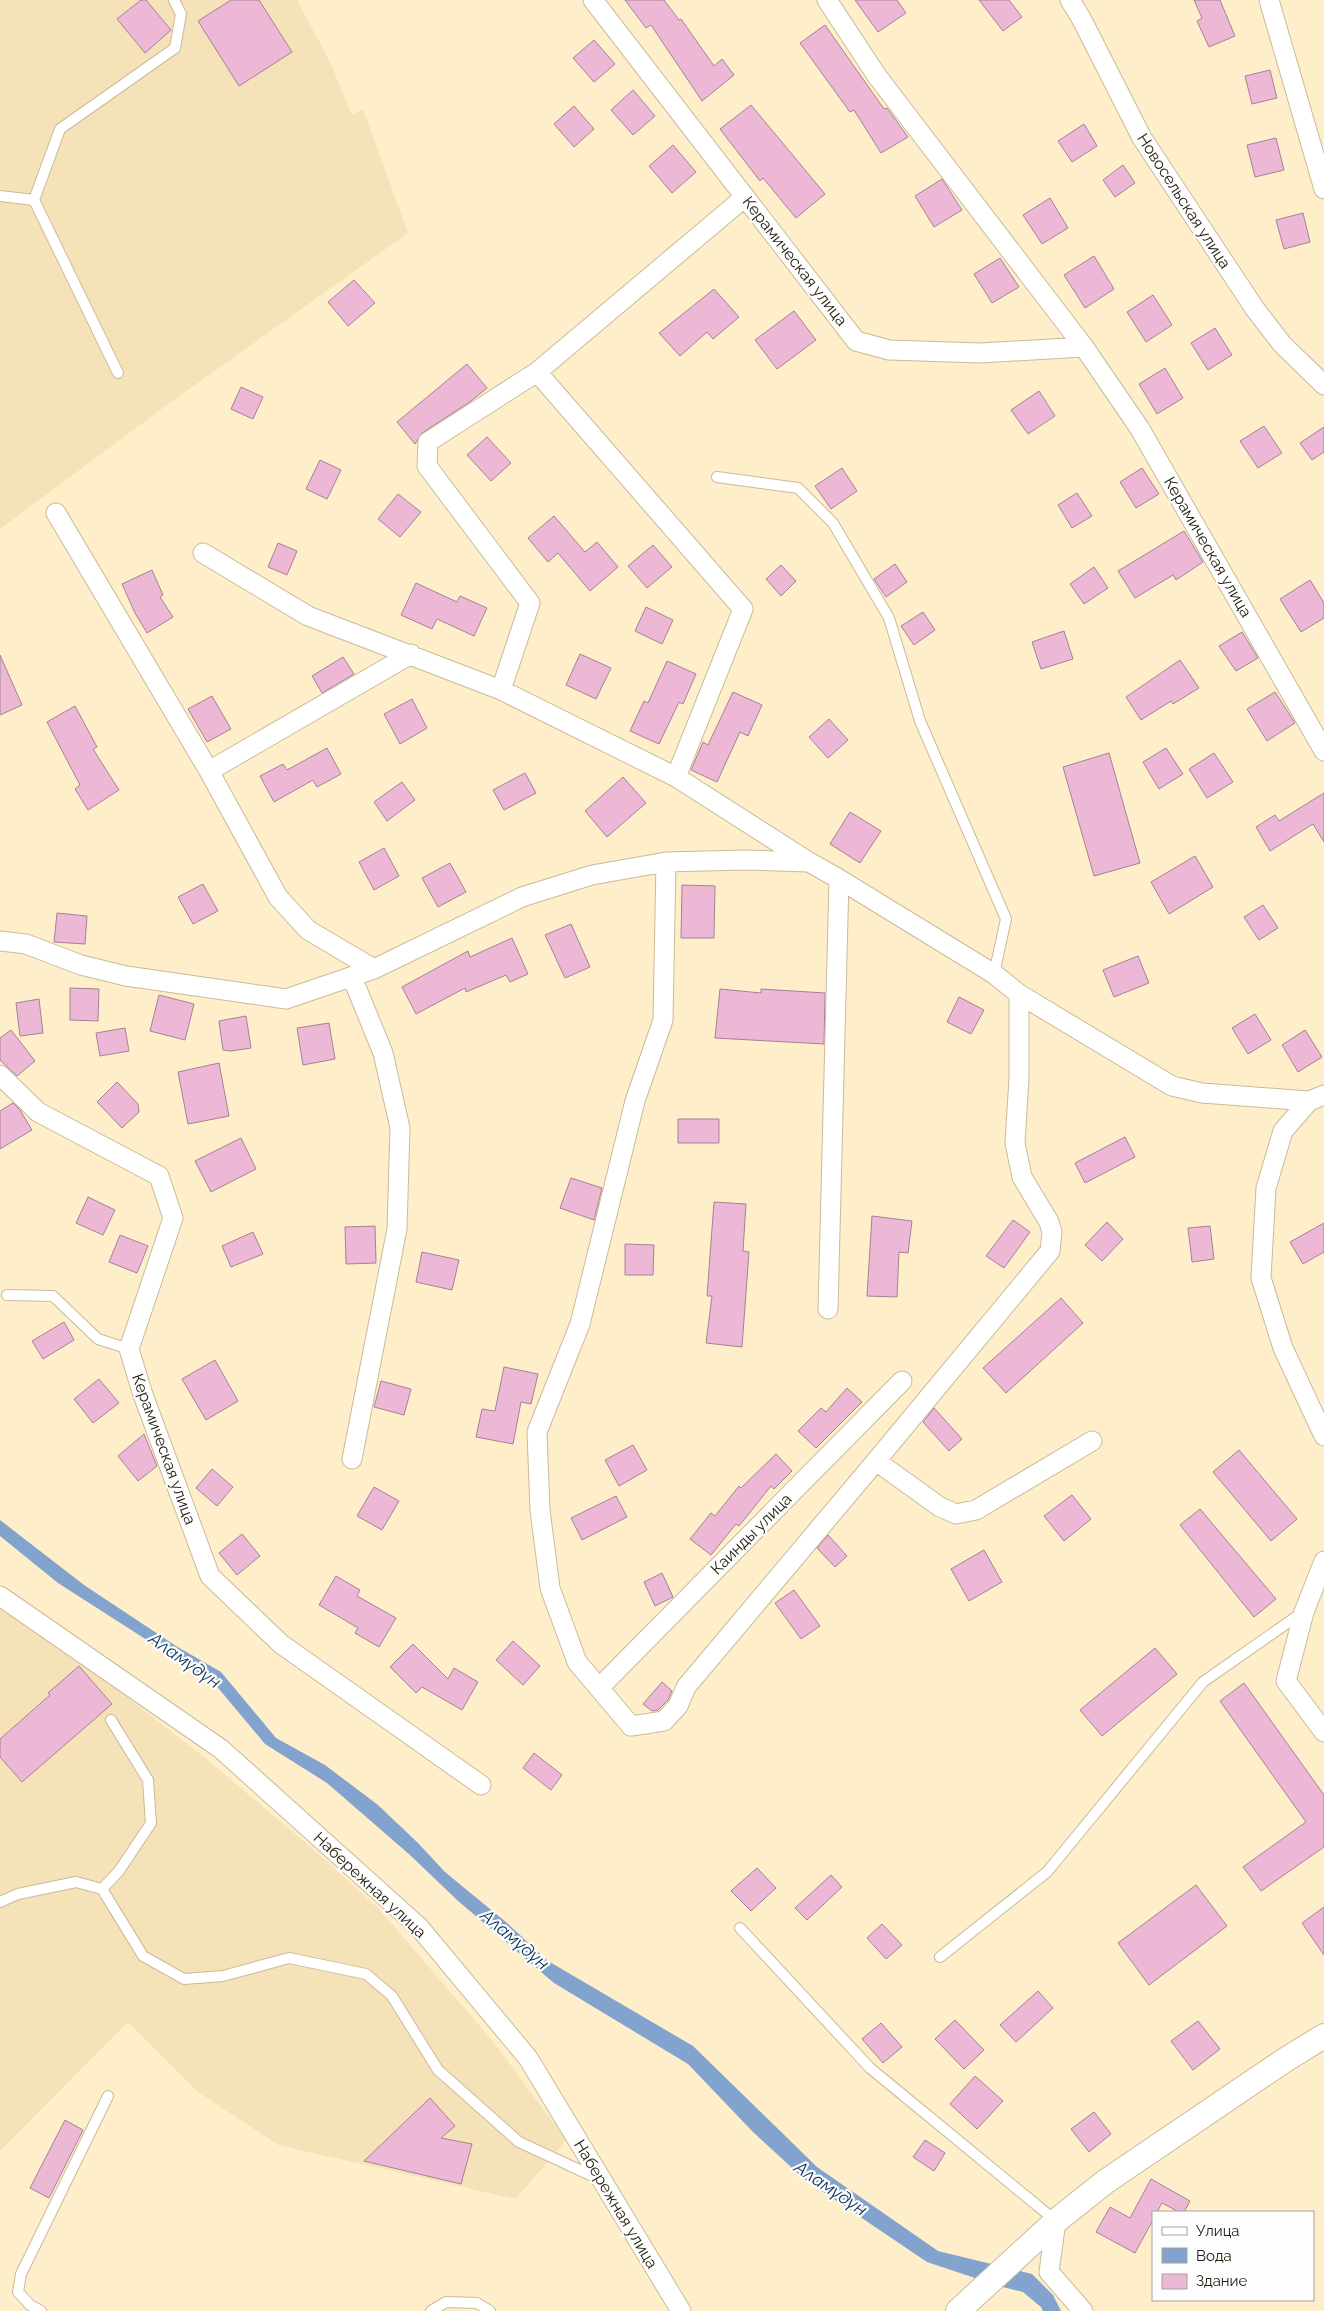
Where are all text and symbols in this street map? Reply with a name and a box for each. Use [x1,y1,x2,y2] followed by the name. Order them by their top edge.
[1133,130,1235,272] street label: Новосельская улица
[739,193,851,329] street label: Керамическая улица
[1160,473,1256,621] street label: Керамическая улица
[128,1371,200,1527] street label: Керамическая улица
[707,1490,795,1578] street label: Каинды улица
[144,1627,225,1693] water label: Аламүдүн
[310,1828,430,1942] street label: Набережная улица
[476,1904,554,1974] water label: Аламүдүн
[570,2136,662,2272] street label: Набережная улица
[790,2156,872,2220] water label: Аламүдүн
[1152,2211,1314,2301] legend
[1196,2222,1240,2240] text: Улица
[1196,2247,1232,2265] text: Вода
[1196,2272,1248,2290] text: Здание

